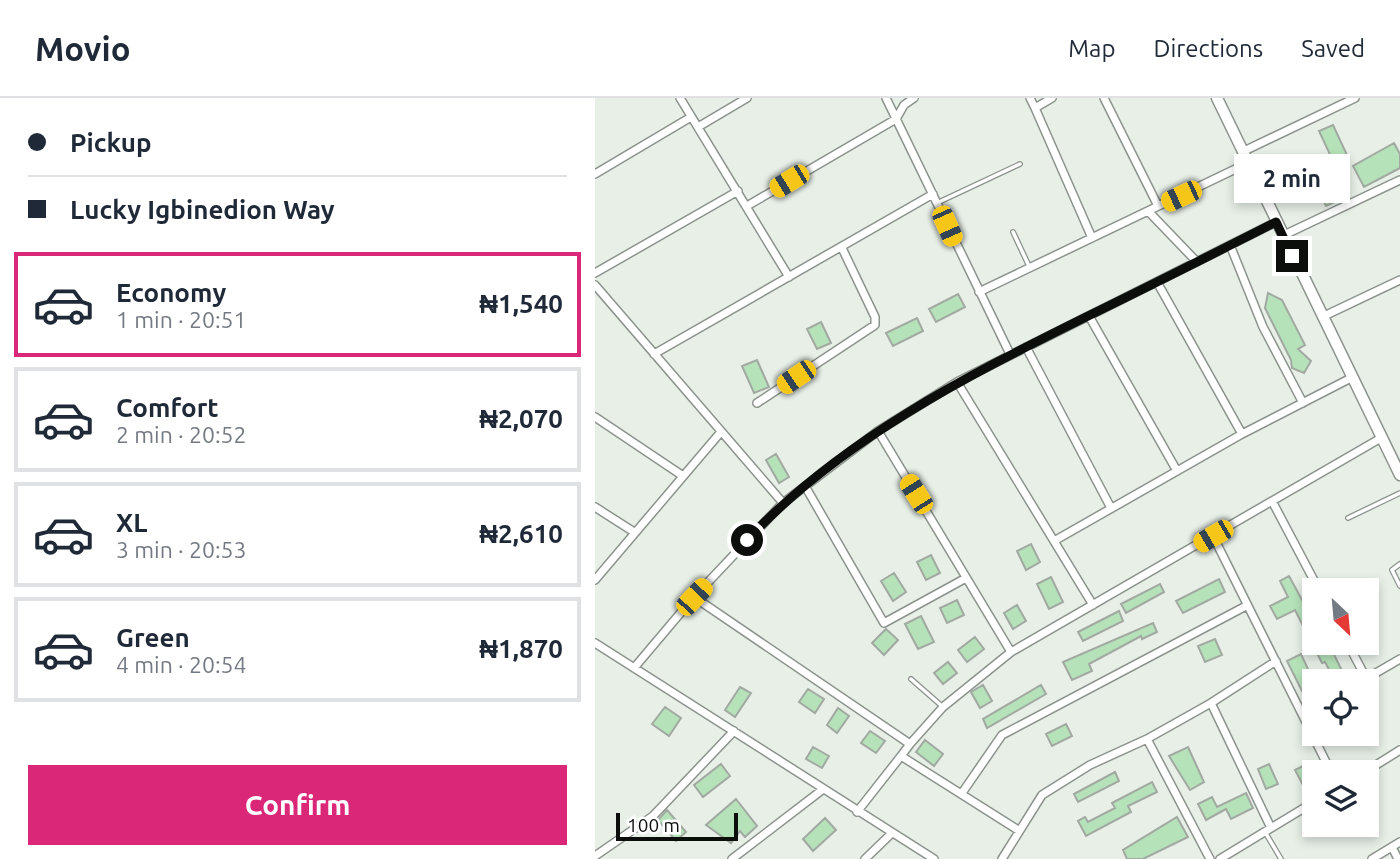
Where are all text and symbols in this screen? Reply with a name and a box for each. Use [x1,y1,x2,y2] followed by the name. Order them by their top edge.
[35,30,131,67] text: Movio
[1068,35,1115,62] text: Map
[1153,35,1263,62] text: Directions
[1301,35,1365,62] text: Saved
[70,128,152,157] text: Pickup
[1234,155,1350,204] callout: 2 min
[766,161,813,201] car
[1263,166,1321,191] text: 2 min
[1158,178,1205,214] car
[70,195,335,224] text: Lucky Igbinedion Way
[929,203,966,249] car
[1276,240,1308,272] route end
[32,273,95,336] icon: car
[116,278,226,307] text: Economy
[479,289,563,318] text: ₦1,540
[116,307,247,332] text: 1 min · 20:51
[773,357,820,397] car
[32,388,95,451] icon: car
[116,393,219,422] text: Comfort
[479,404,563,433] text: ₦2,070
[116,422,247,447] text: 2 min · 20:52
[896,471,937,517] car
[32,503,95,566] icon: car
[116,508,147,537] text: XL
[1190,516,1237,556] car
[479,519,563,548] text: ₦2,610
[731,524,763,556] route start
[116,537,247,562] text: 3 min · 20:53
[672,574,717,620] car
[1302,578,1379,654] north arrow
[1302,578,1379,837] map controls
[32,618,95,681] icon: car
[116,623,190,652] text: Green
[479,634,563,663] text: ₦1,870
[116,652,247,677] text: 4 min · 20:54
[1302,669,1379,746] button: locate
[1302,760,1379,837] button: layers
[28,765,567,845] button: Confirm
[616,810,739,842] scale bar
[627,814,680,836] text: 100 m

